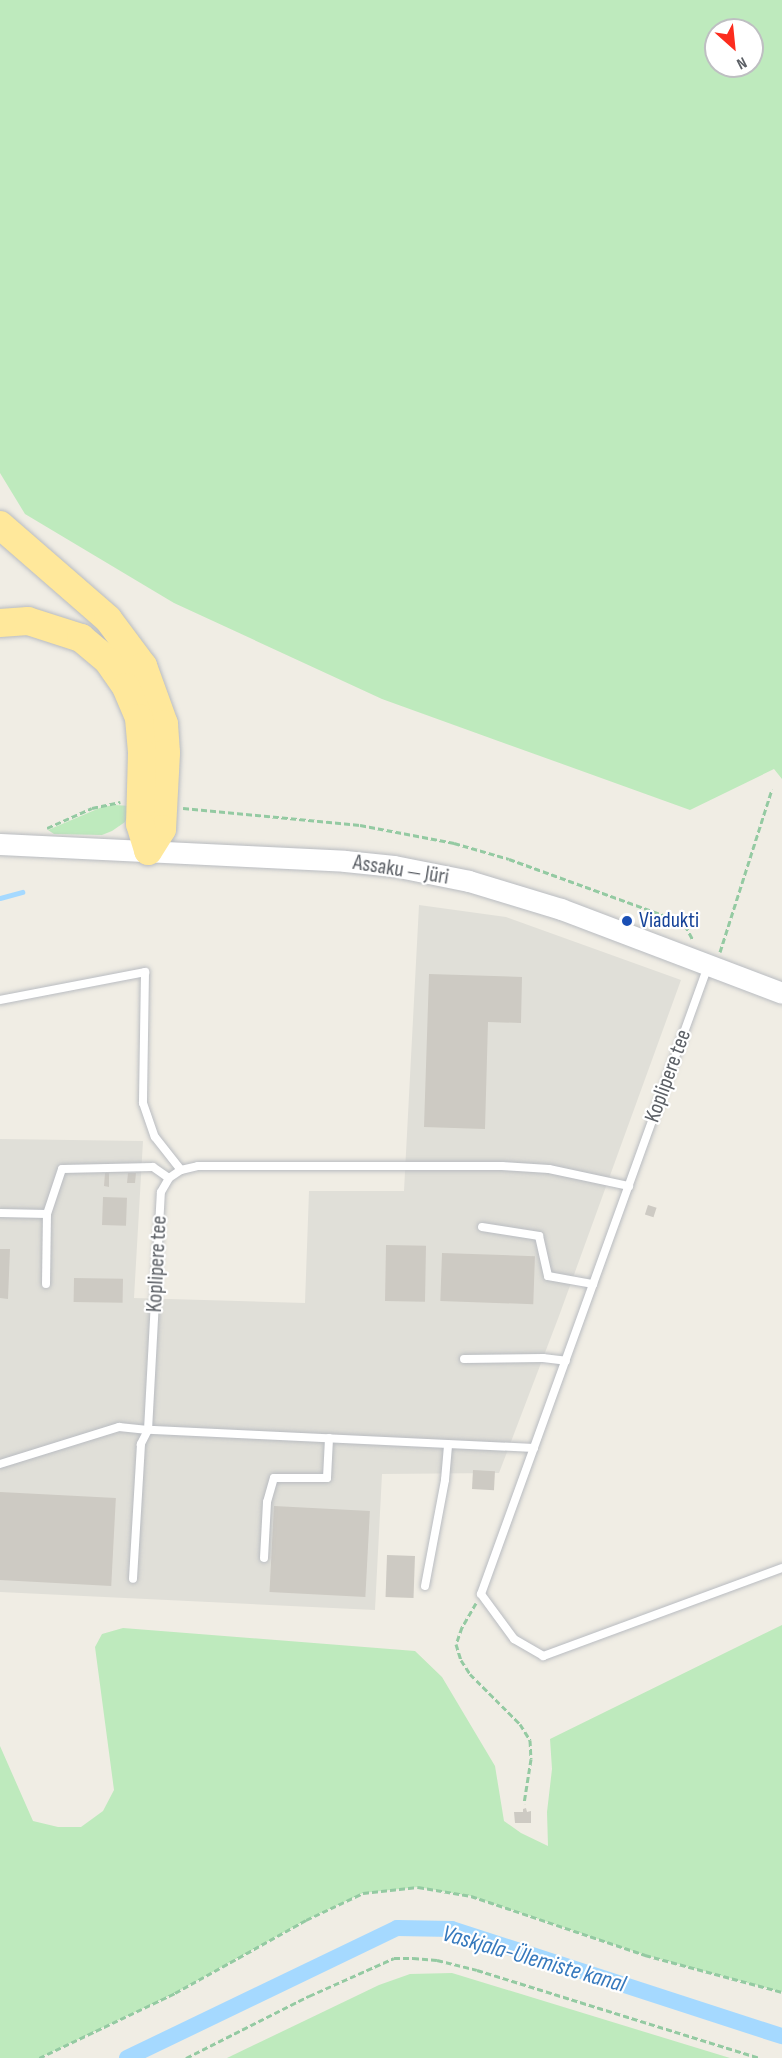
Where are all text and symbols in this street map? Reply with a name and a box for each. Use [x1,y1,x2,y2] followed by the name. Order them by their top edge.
[704,18,764,78] north arrow
[733,52,750,73] text: N
[351,849,451,891] street label: Assaku — Jüri
[639,908,699,934] place label: Viadukti
[620,914,634,928] marker: Viadukti
[639,1026,697,1126] street label: Koplipere tee
[141,1215,173,1313] street label: Koplipere tee
[439,1919,629,1999] water label: Vaskjala-Ülemiste kanal

